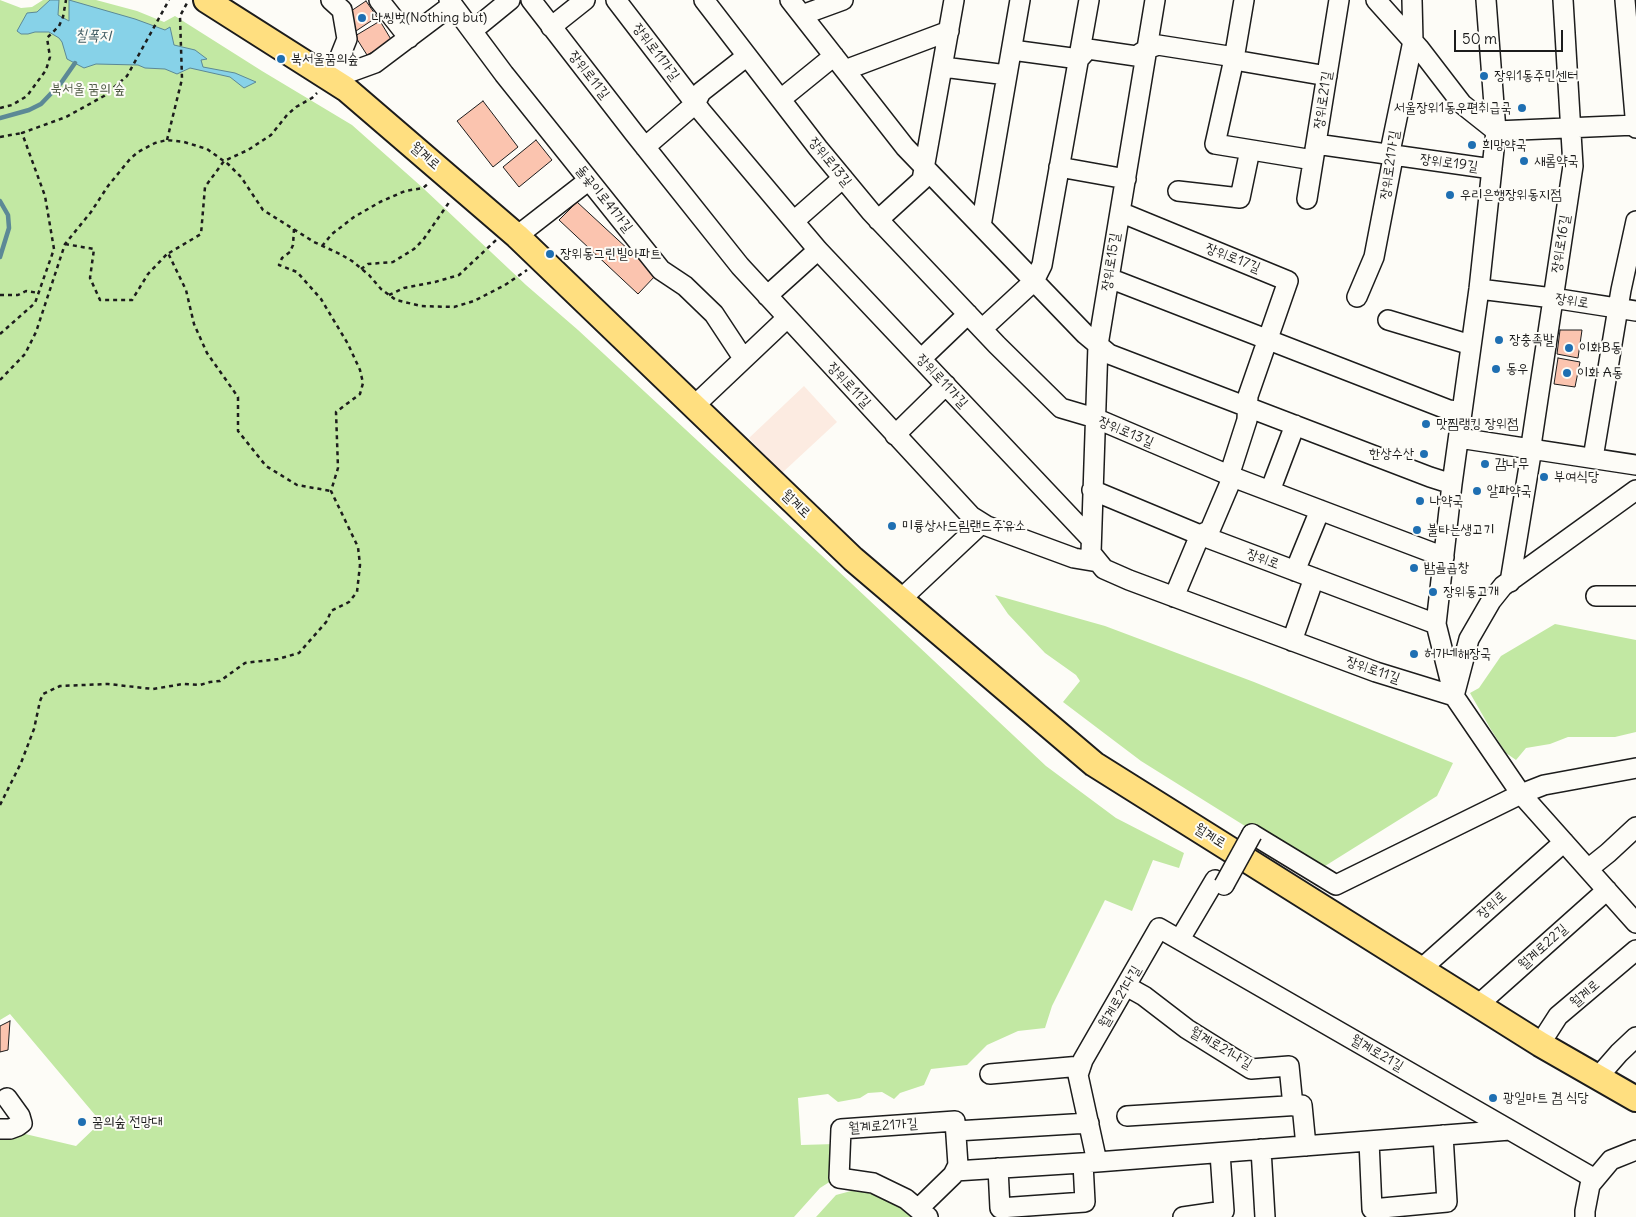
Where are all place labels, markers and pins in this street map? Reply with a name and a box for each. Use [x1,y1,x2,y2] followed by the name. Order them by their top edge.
[372,10,487,26] place label: 나씽벗(Nothing but)
[356,12,368,24] marker: 나씽벗(Nothing but)
[291,51,359,67] place label: 북서울꿈의숲
[275,53,287,65] marker: 북서울꿈의숲
[1494,68,1578,84] place label: 장위1동주민센터
[1478,70,1490,82] marker: 장위1동주민센터
[1394,100,1512,116] place label: 서울장위1동우편취급국
[1516,102,1528,114] marker: 서울장위1동우편취급국
[1482,137,1527,153] place label: 희망약국
[1466,139,1478,151] marker: 희망약국
[1534,153,1579,169] place label: 새롬약국
[1518,155,1530,167] marker: 새롬약국
[1460,187,1561,203] place label: 우리은행장위동지점
[1444,189,1456,201] marker: 우리은행장위동지점
[560,246,661,262] place label: 장위동그린빌아파트
[544,248,556,260] marker: 장위동그린빌아파트
[1509,332,1554,348] place label: 장충족발
[1493,334,1505,346] marker: 장충족발
[1579,340,1622,356] place label: 이화B동
[1563,342,1575,354] marker: 이화B동
[1506,361,1529,377] place label: 동우
[1490,363,1502,375] marker: 동우
[1577,365,1623,381] place label: 이화 A동
[1561,367,1573,379] marker: 이화 A동
[1436,416,1518,432] place label: 맛찜랭킹 장위점
[1420,418,1432,430] marker: 맛찜랭킹 장위점
[1369,446,1414,462] place label: 한상수산
[1418,448,1430,460] marker: 한상수산
[1495,456,1529,472] place label: 감나무
[1479,458,1491,470] marker: 감나무
[1554,469,1599,485] place label: 부여식당
[1538,471,1550,483] marker: 부여식당
[1487,483,1532,499] place label: 알파약국
[1471,485,1483,497] marker: 알파약국
[1430,493,1464,509] place label: 나약국
[1414,495,1426,507] marker: 나약국
[902,518,1026,534] place label: 미륭상사드림랜드주유소
[886,520,898,532] marker: 미륭상사드림랜드주유소
[1427,522,1495,538] place label: 불타는생고기
[1411,524,1423,536] marker: 불타는생고기
[1424,560,1469,576] place label: 밤골곱창
[1408,562,1420,574] marker: 밤골곱창
[1443,584,1499,600] place label: 장위동고개
[1427,586,1439,598] marker: 장위동고개
[1424,646,1492,662] place label: 허가네해장국
[1408,648,1420,660] marker: 허가네해장국
[1503,1090,1589,1106] place label: 광일마트 겸 식당
[1487,1092,1499,1104] marker: 광일마트 겸 식당
[92,1114,163,1130] place label: 꿈의숲 전망대
[76,1116,88,1128] marker: 꿈의숲 전망대

